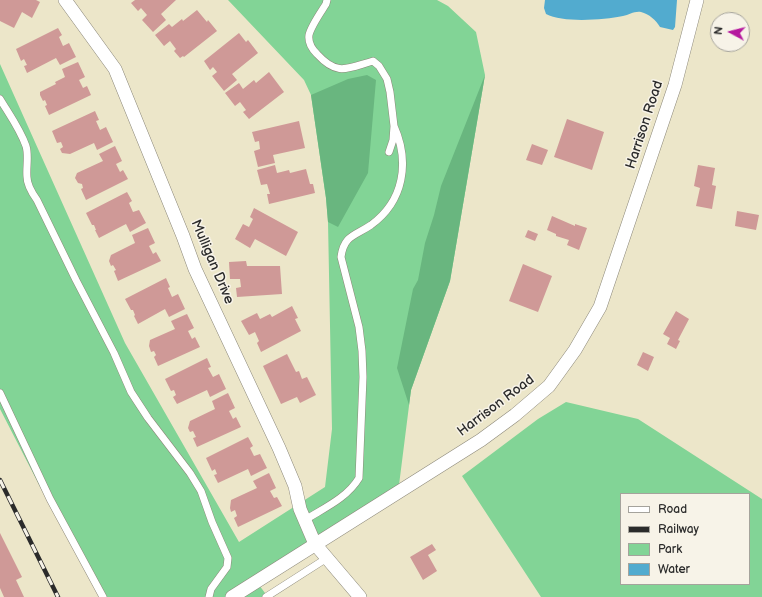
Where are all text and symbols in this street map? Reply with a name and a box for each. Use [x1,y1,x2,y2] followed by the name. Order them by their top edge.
[710,12,750,52] north arrow
[712,26,726,36] text: N
[623,79,667,171] street label: Harrison Road
[187,217,237,307] street label: Mulligan Drive
[454,372,538,440] street label: Harrison Road
[620,493,750,585] legend
[658,502,687,517] text: Road
[658,522,699,537] text: Railway
[658,542,682,557] text: Park
[658,562,690,577] text: Water

